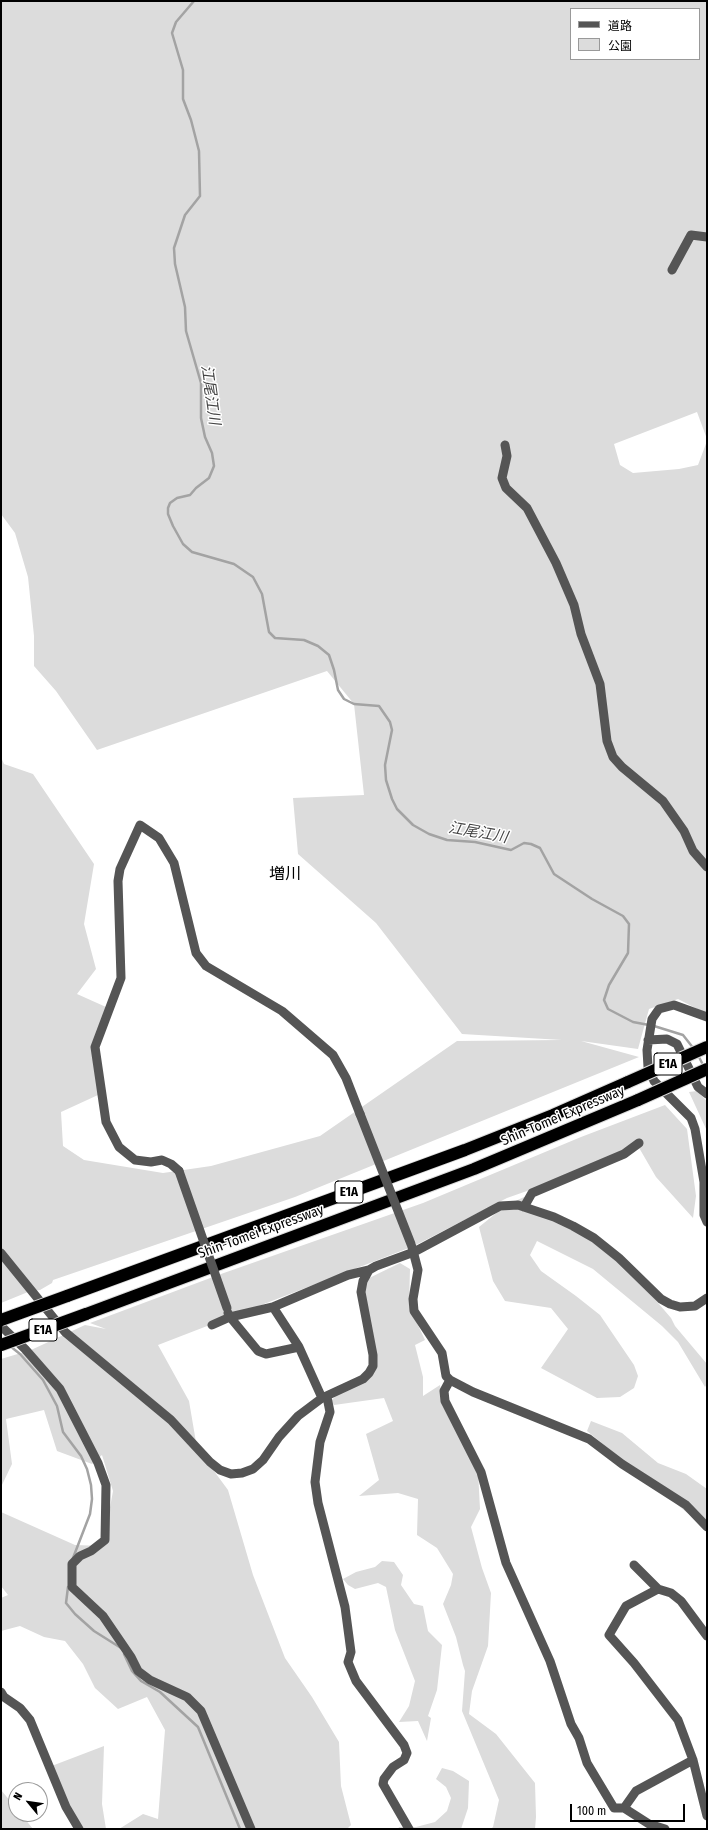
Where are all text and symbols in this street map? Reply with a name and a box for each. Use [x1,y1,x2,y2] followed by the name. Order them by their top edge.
[570,8,700,60] legend
[608,19,632,33] text: 道路
[608,39,632,53] text: 公園
[197,364,223,426] water label: 江尾江川
[447,819,509,847] water label: 江尾江川
[269,865,301,885] district label: 増川
[654,1053,682,1075] road number: E1A
[499,1082,627,1150] street label: Shin-Tomei Expressway
[335,1181,363,1203] road number: E1A
[196,1201,326,1263] street label: Shin-Tomei Expressway
[29,1319,57,1341] road number: E1A
[8,1782,48,1822] north arrow
[11,1790,25,1802] text: N
[572,1796,687,1822] scale bar
[577,1804,606,1818] text: 100 m

